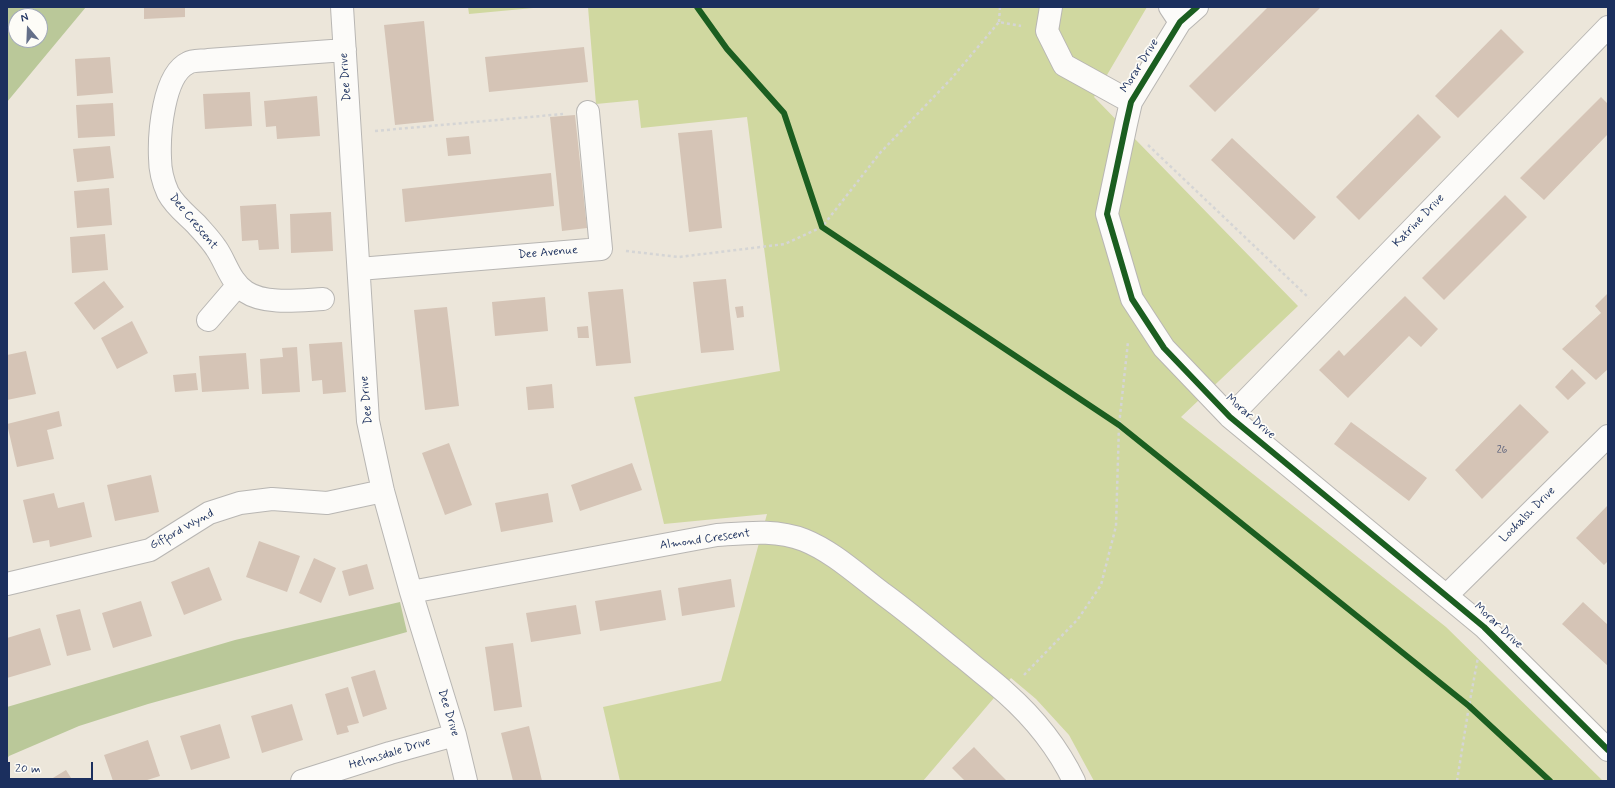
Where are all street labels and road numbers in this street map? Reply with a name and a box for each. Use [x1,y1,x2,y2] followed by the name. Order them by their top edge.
[1118,36,1162,96] street label: Morar Drive
[337,52,355,102] street label: Dee Drive
[166,191,220,253] street label: Dee Crescent
[1390,191,1448,251] street label: Katrine Drive
[518,243,578,263] street label: Dee Avenue
[358,375,376,425] street label: Dee Drive
[1222,391,1278,443] street label: Morar Drive
[1497,484,1559,546] street label: Lochalsh Drive
[148,507,216,553] street label: Gifford Wynd
[659,527,751,553] street label: Almond Crescent
[1471,600,1525,652] street label: Morar Drive
[434,688,462,738] street label: Dee Drive
[347,735,433,773] street label: Helmsdale Drive

